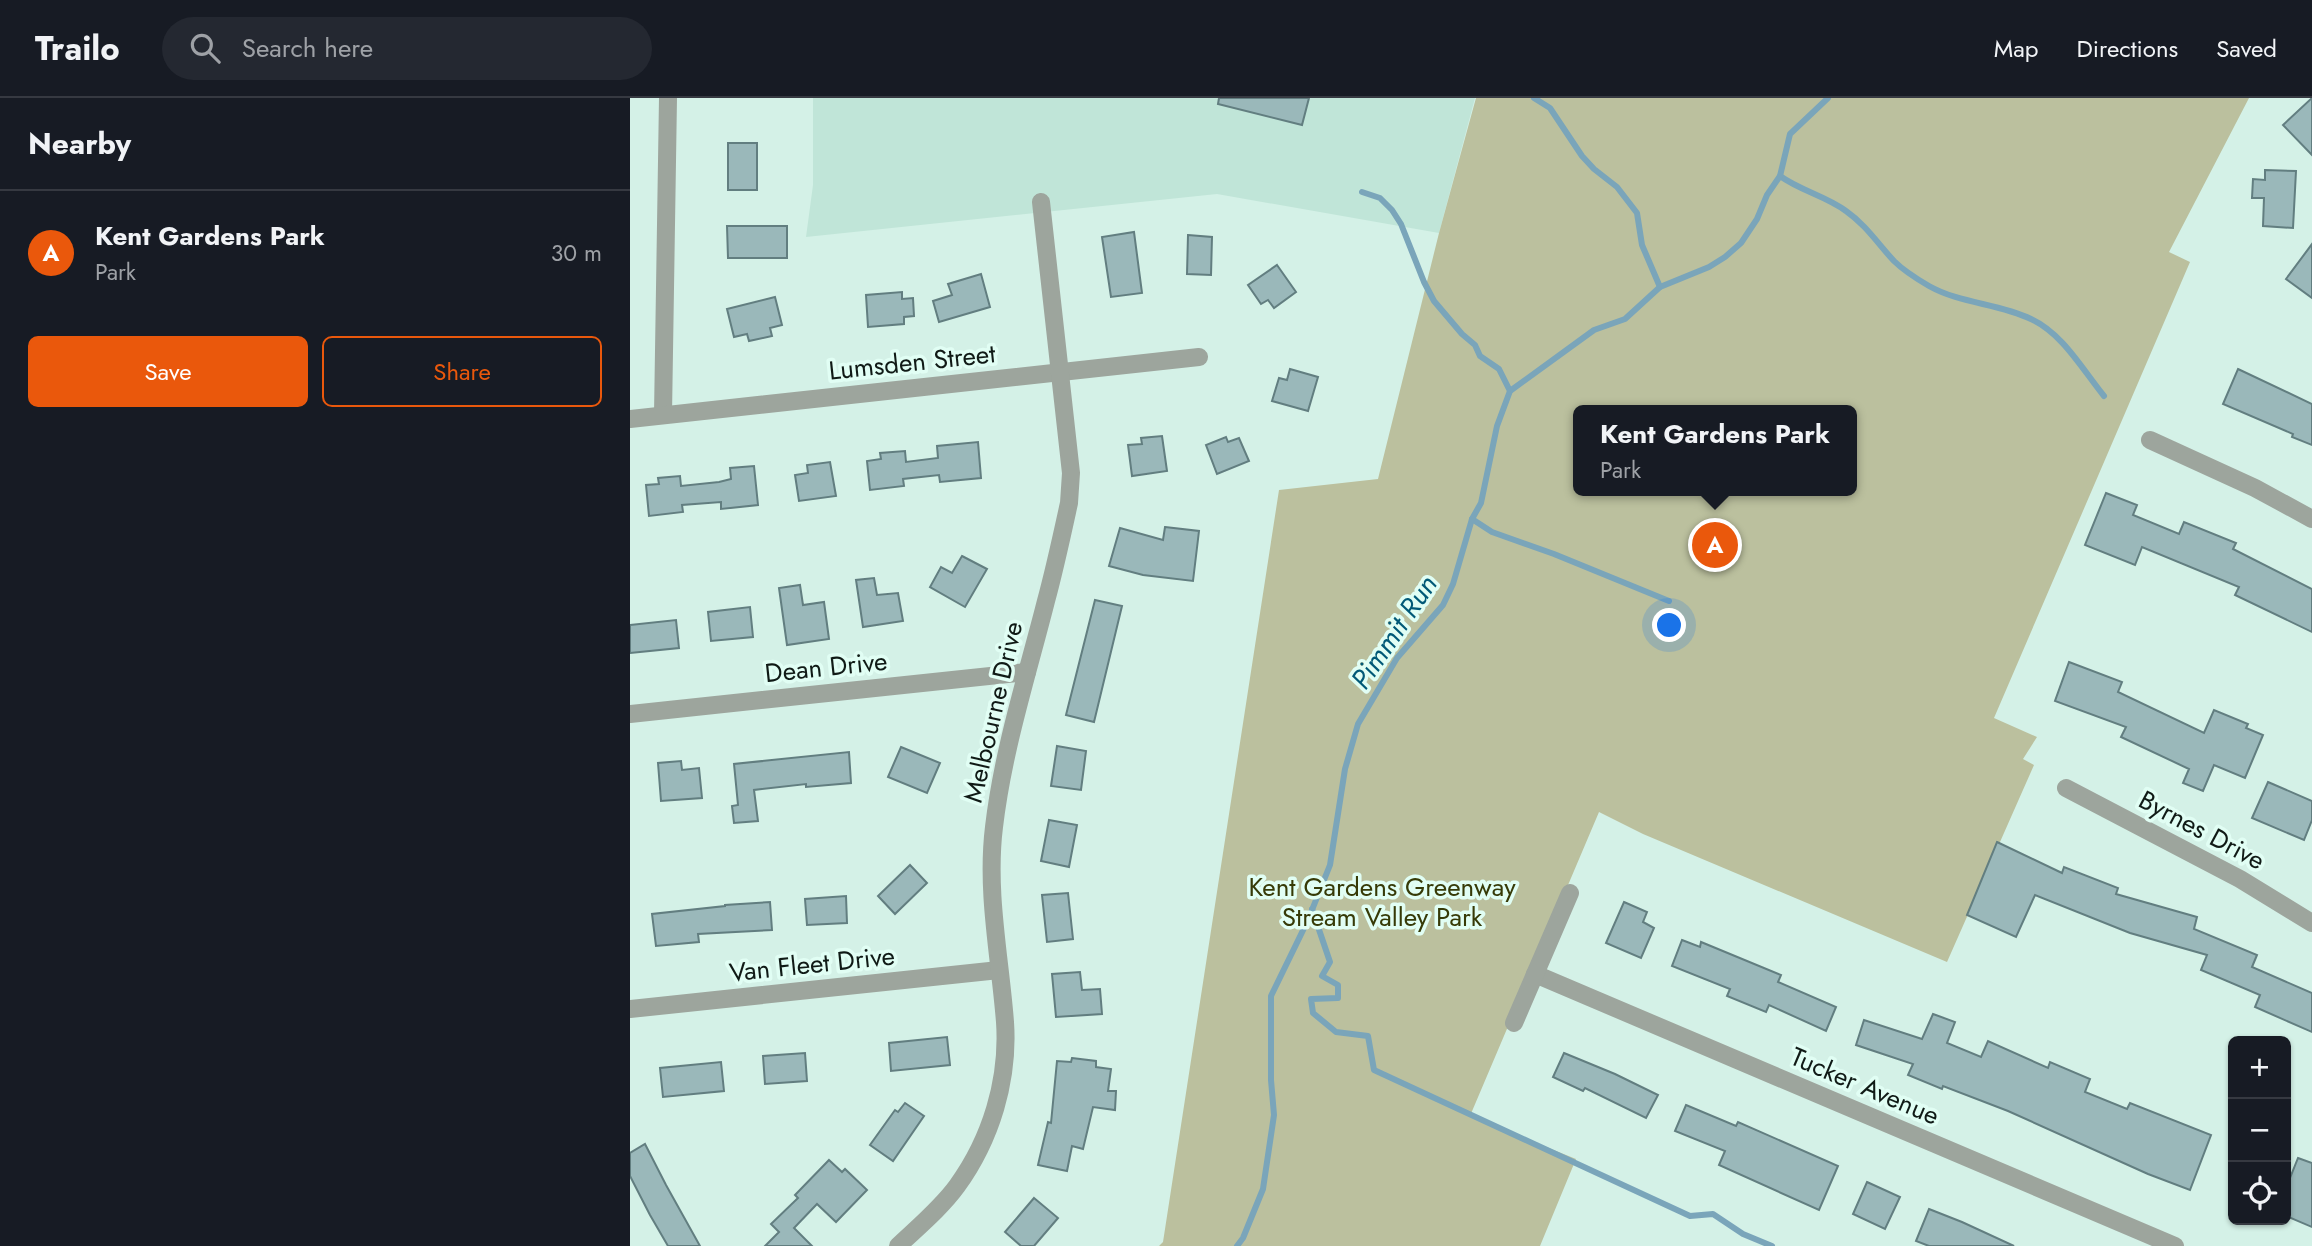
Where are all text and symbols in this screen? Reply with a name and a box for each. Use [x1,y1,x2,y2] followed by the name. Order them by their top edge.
[162,17,652,80] search box
[35,25,120,72] text: Trailo
[186,29,224,67] icon: search
[242,29,373,67] text: Search here
[1994,31,2039,66] text: Map
[2077,31,2178,66] text: Directions
[2216,31,2277,66] text: Saved
[28,122,131,165] text: Nearby
[95,217,325,255] text: Kent Gardens Park
[43,236,59,270] text: A
[551,236,602,270] text: 30 m
[95,255,136,289] text: Park
[827,334,998,390] street label: Lumsden Street
[28,336,308,407] button: Save
[322,336,602,407] button: Share
[1573,405,1857,496] popup
[1600,415,1830,453] text: Kent Gardens Park
[1600,453,1641,487] text: Park
[1692,519,1738,571] pin: A
[1341,567,1447,697] water label: Pimmit Run
[1652,608,1686,642] your location
[954,618,1032,806] street label: Melbourne Drive
[763,642,889,692] street label: Dean Drive
[2132,781,2272,879] street label: Byrnes Drive
[1248,868,1516,936] park label: Kent Gardens Greenway Stream Valley Park
[727,936,897,992] street label: Van Fleet Drive
[2228,1036,2291,1225] map controls
[2228,1036,2291,1099] button: +
[1785,1038,1945,1134] street label: Tucker Avenue
[2228,1099,2291,1162] button: −
[2228,1162,2291,1225] button: locate

